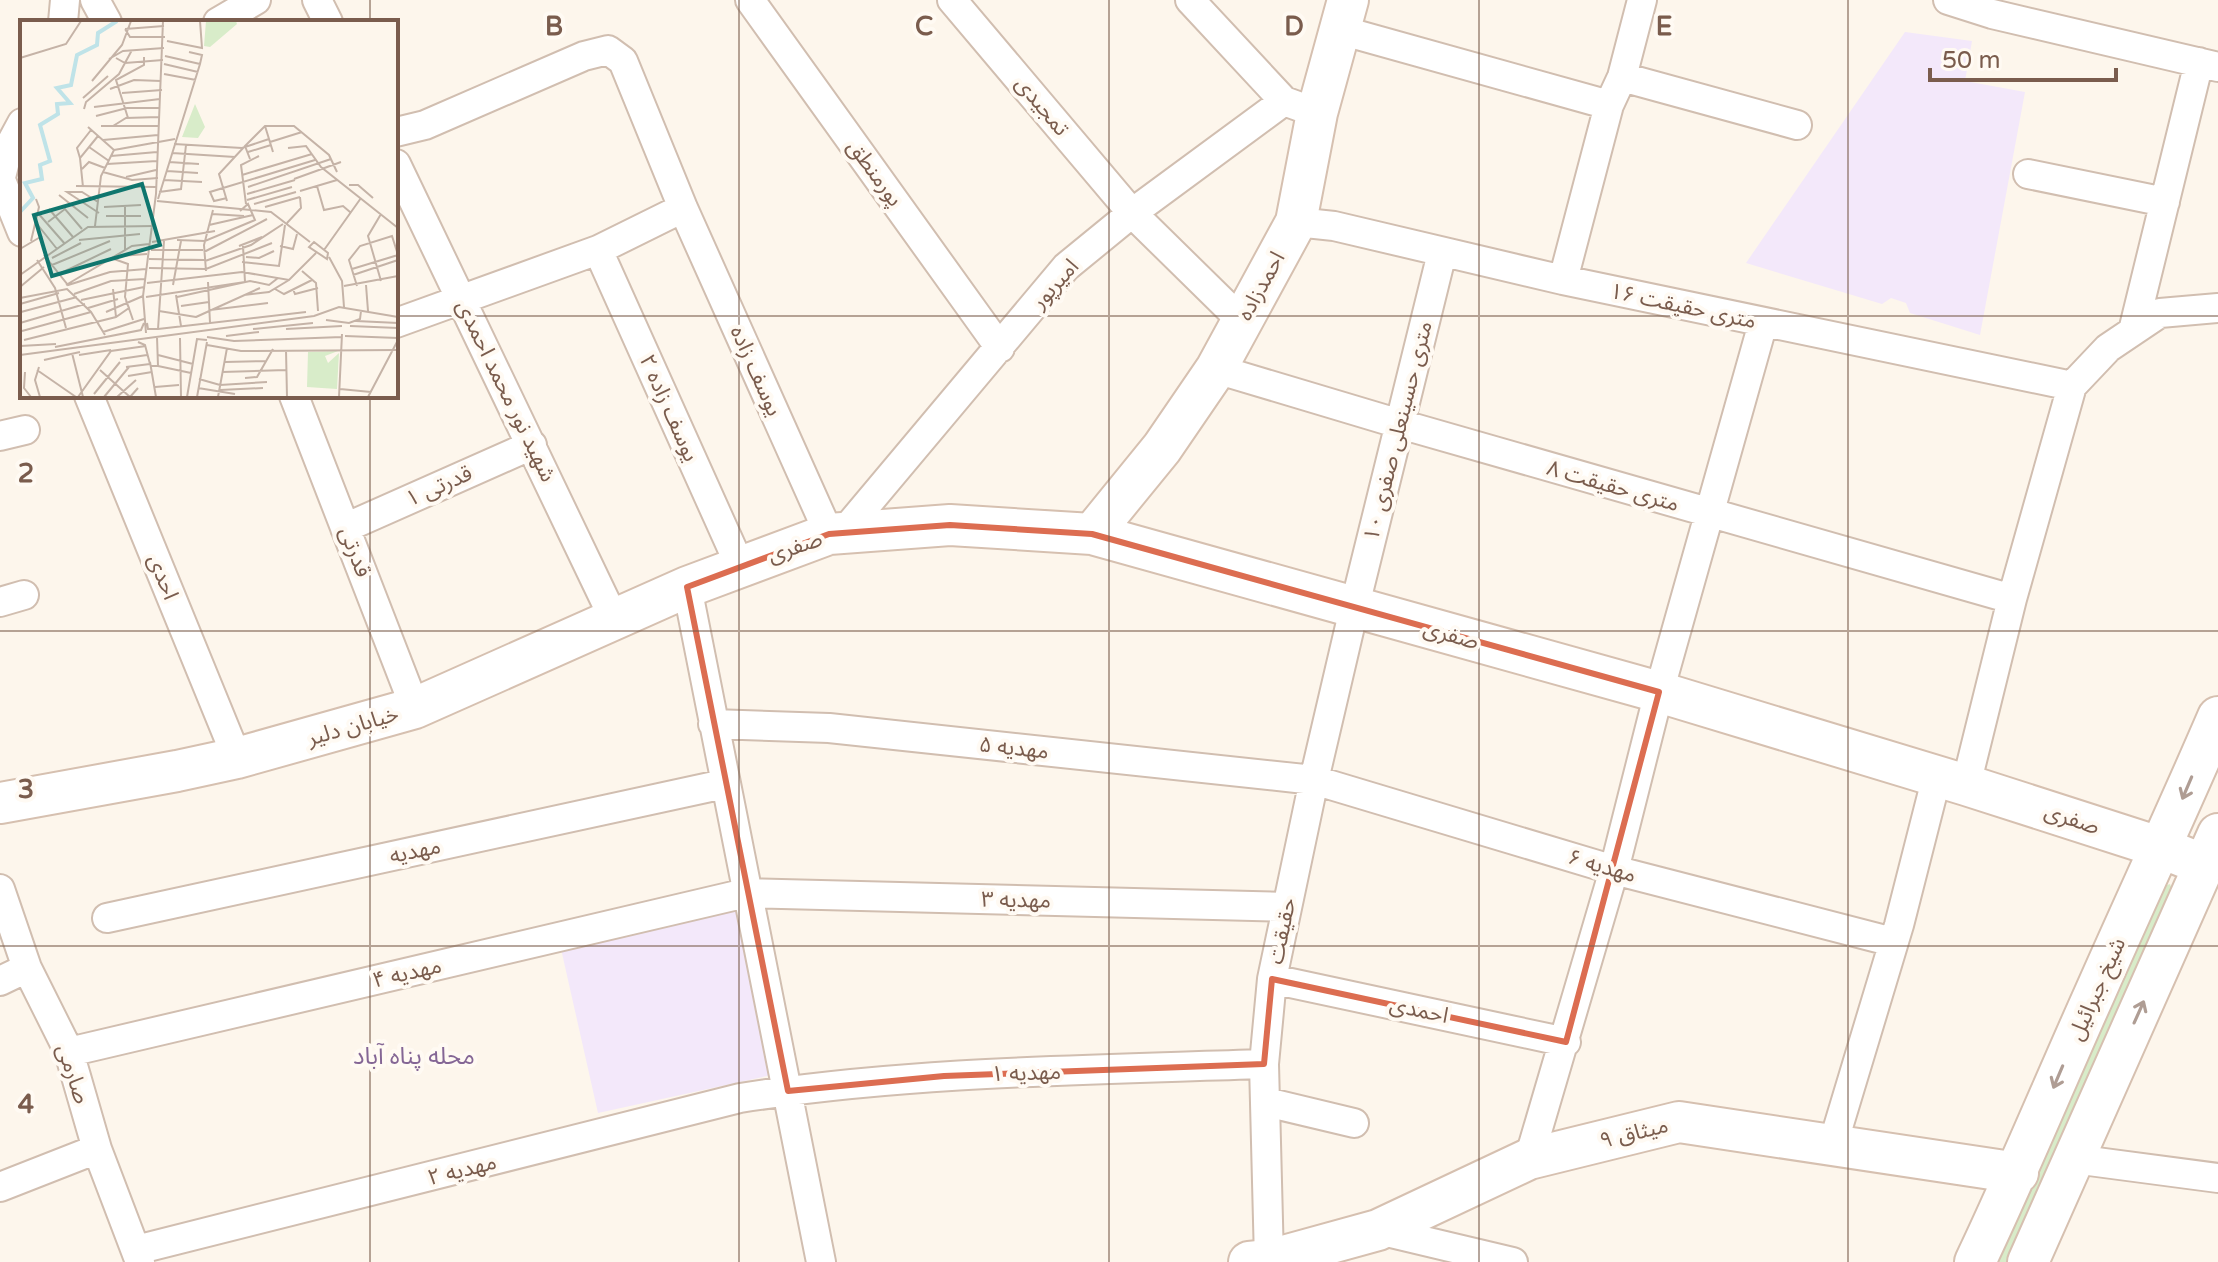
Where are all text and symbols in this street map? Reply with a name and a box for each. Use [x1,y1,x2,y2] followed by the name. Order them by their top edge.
[545,11,563,42] text: B
[915,11,933,42] text: C
[1284,11,1304,42] text: D
[1656,11,1672,42] text: E
[20,20,398,398] inset map
[1930,32,2116,82] scale bar
[1942,46,2000,75] text: 50 m
[1010,71,1074,141] street label: تمجیدی
[841,134,908,212] street label: پورمنطق
[1232,247,1290,325] street label: احمدزاده
[1025,254,1085,316] street label: امیرپور
[1608,278,1758,334] street label: ۱۶ متری حقیقت
[451,296,561,486] street label: شهید نور محمد احمدی
[1358,319,1438,543] street label: ۱۰ متری حسینعلی صفری
[725,322,787,420] street label: یوسف زاده
[634,350,704,466] street label: یوسف زاده ۲
[1544,455,1682,517] street label: ۸ متری حقیقت
[18,458,34,489] text: 2
[402,460,476,512] street label: قدرتی ۱
[334,523,376,581] street label: قدرتی
[764,526,826,568] street label: صفری
[142,551,184,603] street label: احدی
[1420,615,1482,655] street label: صفری
[303,701,402,752] street label: خیابان دلیر
[978,731,1050,765] street label: مهدیه ۵
[18,774,34,805] text: 3
[2179,776,2194,800] one-way arrow
[2041,798,2103,840] street label: صفری
[387,833,443,869] street label: مهدیه
[1565,844,1639,888] street label: مهدیه ۶
[981,886,1051,914] street label: مهدیه ۳
[1262,895,1302,966] street label: حقیقت
[2063,934,2134,1046] street label: شیخ جبرائیل
[370,952,444,994] street label: مهدیه ۴
[1387,991,1451,1029] street label: احمدی
[2133,1000,2148,1024] one-way arrow
[51,1041,95,1107] street label: صارمی
[353,1042,475,1071] district label: محله پناه آباد
[991,1059,1061,1087] street label: مهدیه ۱
[2050,1064,2065,1089] one-way arrow
[18,1089,34,1120] text: 4
[1597,1112,1671,1154] street label: میثاق ۹
[425,1149,499,1191] street label: مهدیه ۲

